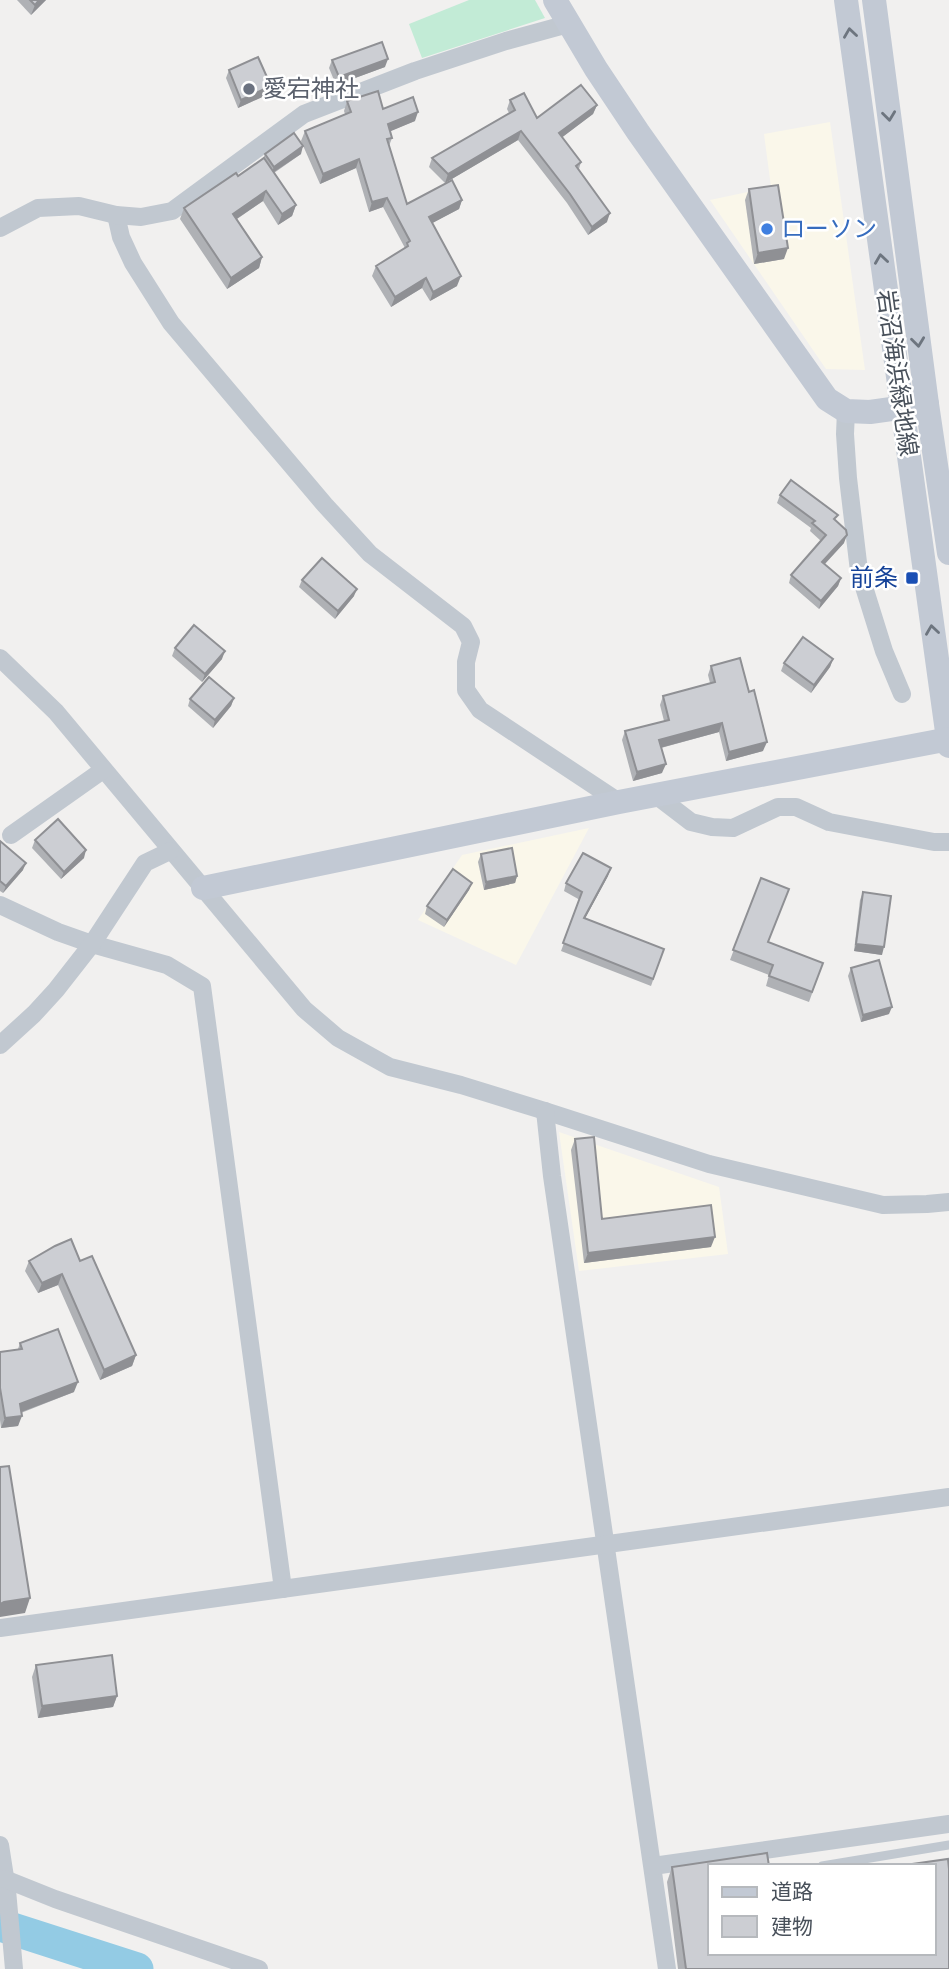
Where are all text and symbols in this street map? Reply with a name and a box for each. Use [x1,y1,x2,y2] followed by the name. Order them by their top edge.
[843,28,858,39] one-way arrow
[263,73,359,103] place label: 愛宕神社
[241,81,257,97] marker: 愛宕神社
[881,110,896,122] one-way arrow
[781,213,877,243] place label: ローソン
[759,221,775,237] marker: ローソン
[874,253,889,265] one-way arrow
[871,288,925,458] street label: 岩沼海浜緑地線
[911,336,926,348] one-way arrow
[850,562,898,592] place label: 前条
[904,570,920,586] marker: 前条
[925,624,940,636] one-way arrow
[708,1864,935,1955] legend
[771,1878,813,1904] text: 道路
[771,1913,813,1939] text: 建物

